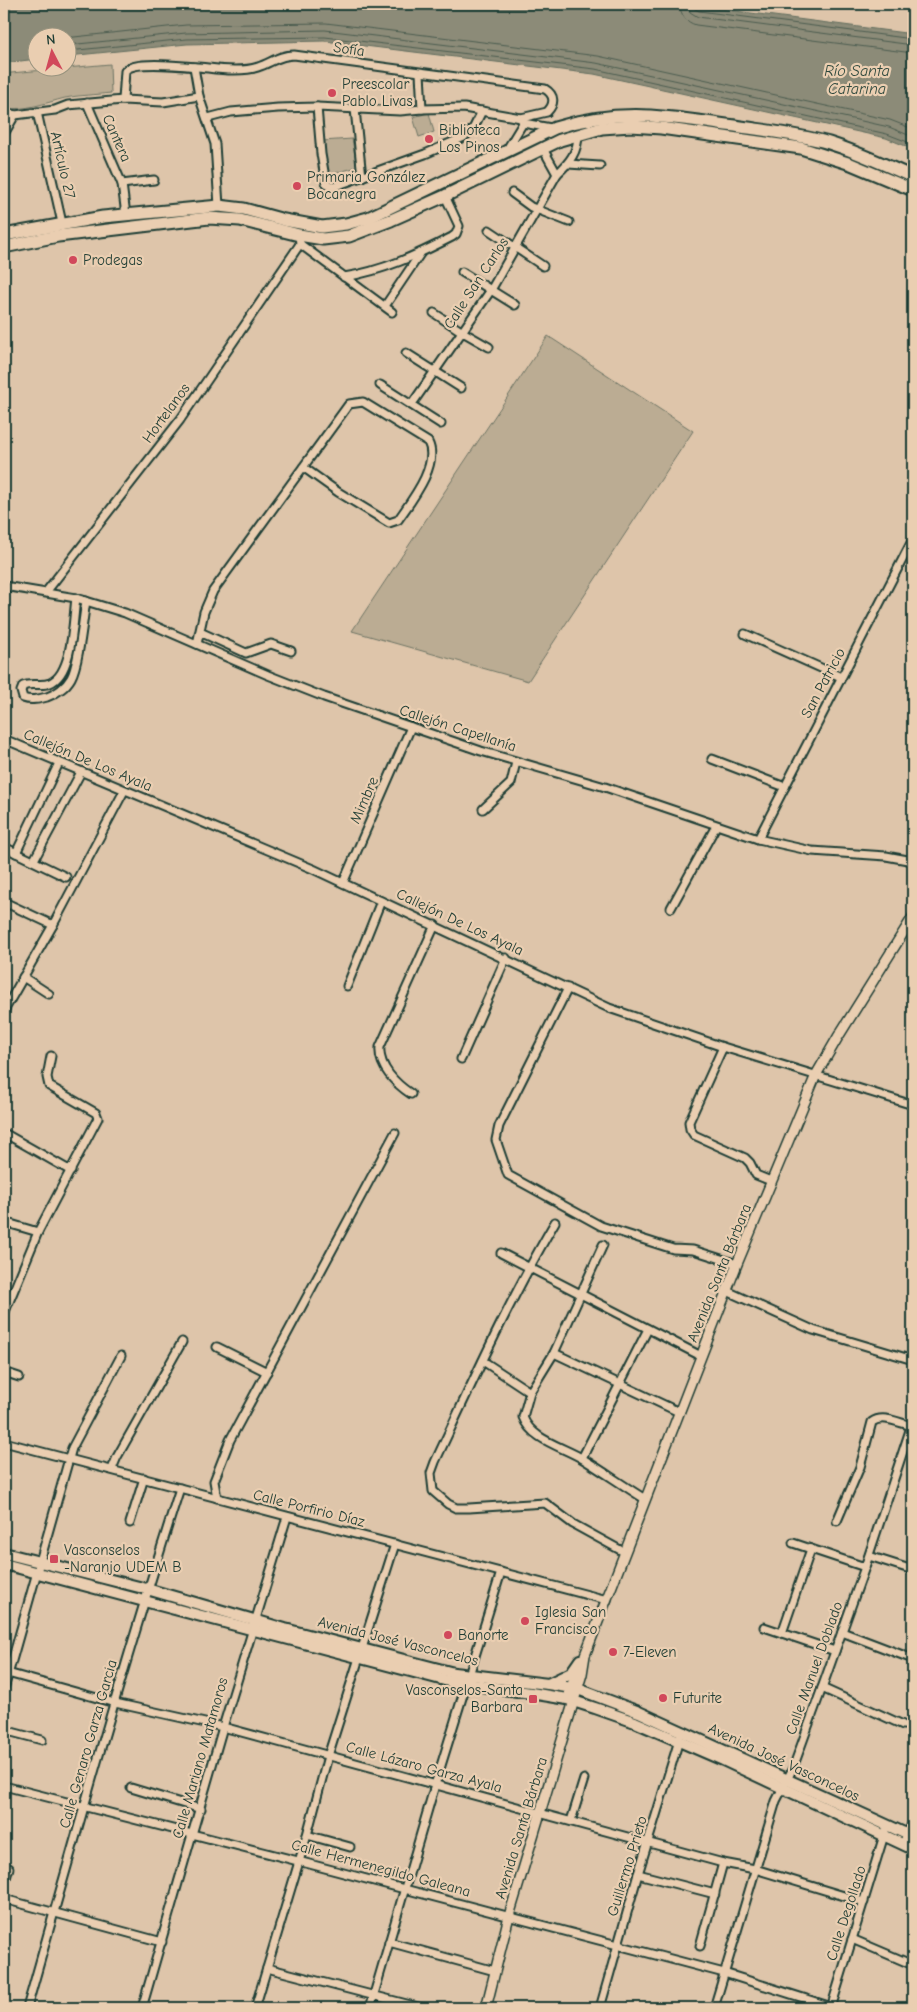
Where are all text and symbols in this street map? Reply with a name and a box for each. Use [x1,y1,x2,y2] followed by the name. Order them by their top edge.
[28,28,78,78] north arrow
[45,31,56,48] text: N
[332,38,366,60] street label: Sofía
[824,62,890,98] water label: Río Santa Catarina
[342,75,413,110] place label: Preescolar Pablo Livas
[326,87,338,99] marker: Preescolar Pablo Livas
[99,111,135,165] street label: Cantera
[439,121,501,156] place label: Biblioteca Los Pinos
[47,130,79,200] street label: Artículo 27
[423,133,435,145] marker: Biblioteca Los Pinos
[307,168,426,203] place label: Primaria González Bocanegra
[291,180,303,192] marker: Primaria González Bocanegra
[440,234,512,332] street label: Calle San Carlos
[83,251,142,269] place label: Prodegas
[67,254,79,266] marker: Prodegas
[138,380,194,446] street label: Hortelanos
[797,645,849,721] street label: San Patricio
[397,701,519,755] street label: Callejón Capellanía
[21,725,155,795] street label: Callejón De Los Ayala
[346,773,383,826] street label: Mimbre
[394,885,526,959] street label: Callejón De Los Ayala
[683,1201,755,1345] street label: Avenida Santa Bárbara
[251,1485,367,1531] street label: Calle Porfirio Díaz
[64,1541,182,1576] place label: Vasconselos -Naranjo UDEM B
[48,1553,60,1565] marker: Vasconselos -Naranjo UDEM B
[782,1599,846,1737] street label: Calle Manuel Doblado
[535,1603,606,1638] place label: Iglesia San Francisco
[316,1612,480,1670] street label: Avenida José Vasconcelos
[519,1615,531,1627] marker: Iglesia San Francisco
[458,1626,509,1644] place label: Banorte
[442,1629,454,1641] marker: Banorte
[623,1643,677,1661] place label: 7-Eleven
[607,1646,619,1658] marker: 7-Eleven
[55,1658,121,1830] street label: Calle Genaro Garza Garcia
[168,1675,232,1841] street label: Calle Mariano Matamoros
[405,1681,523,1716] place label: Vasconselos-Santa Barbara
[673,1689,722,1707] place label: Futurite
[657,1692,669,1704] marker: Futurite
[527,1693,539,1705] marker: Vasconselos-Santa Barbara
[706,1719,862,1805] street label: Avenida José Vasconcelos
[344,1737,504,1797] street label: Calle Lázaro Garza Ayala
[491,1755,551,1901] street label: Avenida Santa Bárbara
[603,1813,651,1918] street label: Guillermo Prieto
[289,1835,473,1901] street label: Calle Hermenegildo Galeana
[822,1863,870,1963] street label: Calle Degollado

